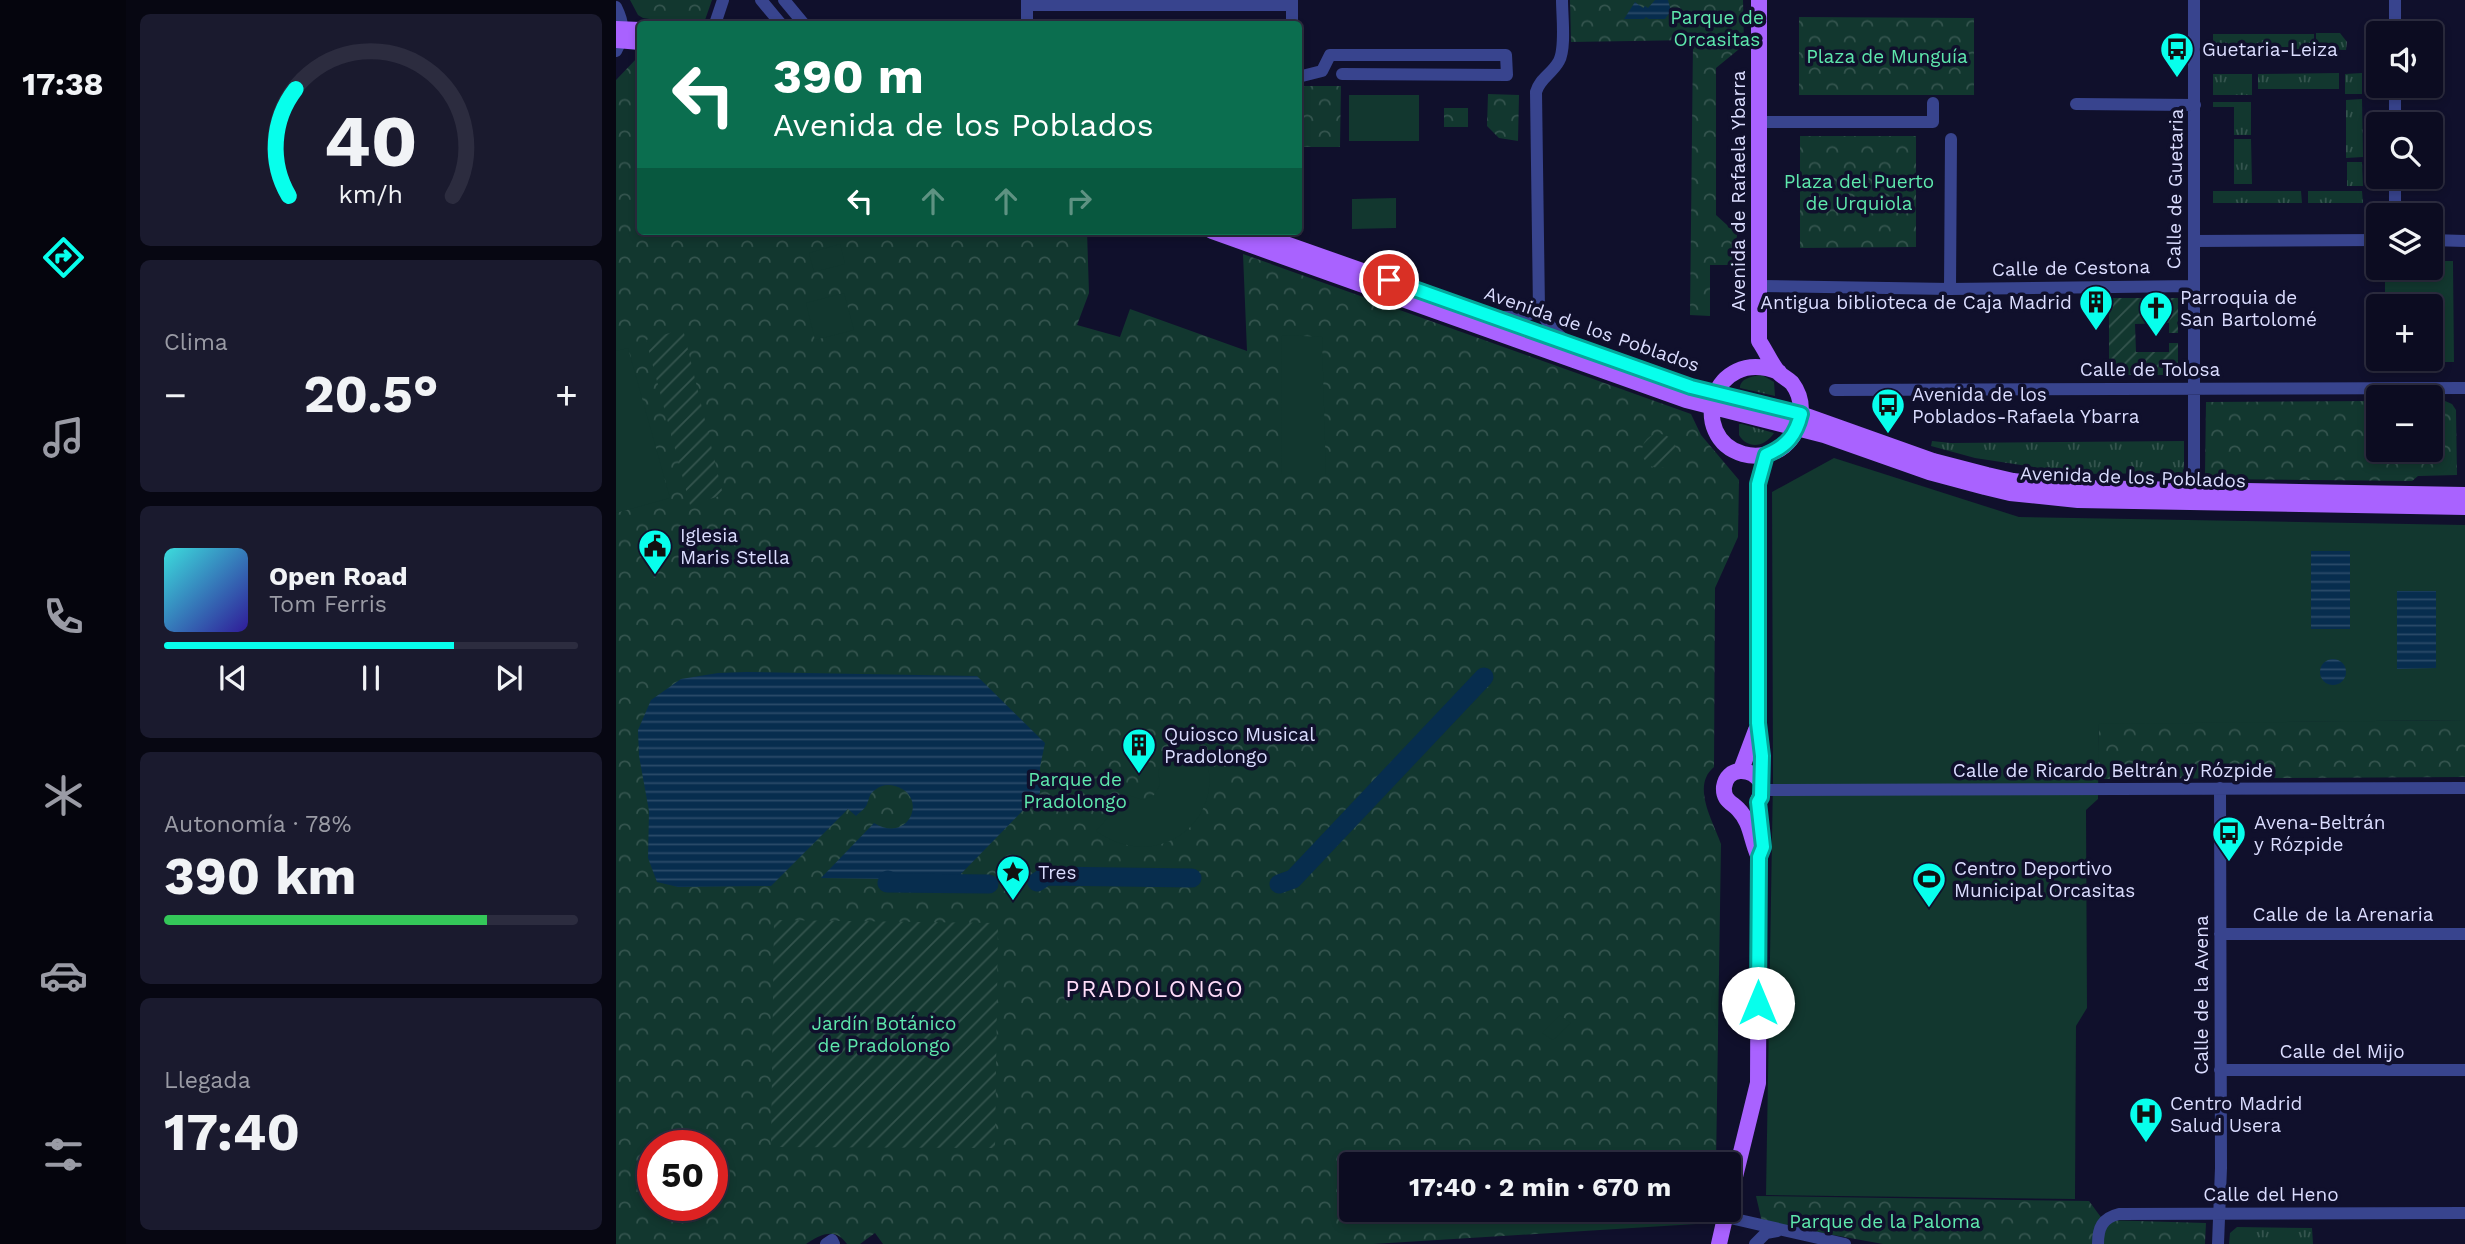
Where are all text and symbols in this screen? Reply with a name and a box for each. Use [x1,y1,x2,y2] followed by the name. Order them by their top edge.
[1670,6,1764,51] park label: Parque de Orcasitas
[2366,21,2443,462] map controls
[2366,21,2443,98] button: sound
[2158,30,2196,79] bus stop icon: Guetaria-Leiza
[2202,38,2338,61] place label: Guetaria-Leiza
[1806,45,1968,68] park label: Plaza de Munguía
[773,47,924,105] text: 390 m
[658,49,749,140] icon: left
[22,65,104,103] text: 17:38
[1727,70,1750,311] street label: Avenida de Rafaela Ybarra
[324,98,418,184] text: 40
[773,106,1154,144] text: Avenida de los Poblados
[2162,108,2188,270] street label: Calle de Guetaria
[2366,112,2443,189] button: search
[1784,170,1934,215] park label: Plaza del Puerto de Urquiola
[339,180,403,209] text: km/h
[841,182,879,220] icon: left
[914,182,952,220] icon: ahead
[987,182,1025,220] icon: ahead
[1060,182,1098,220] icon: right
[2366,203,2443,280] button: layers
[39,233,88,282] icon: directions
[1359,250,1419,310] pin
[1992,255,2150,281] street label: Calle de Cestona
[1370,261,1408,299] icon: arrive
[1481,281,1703,377] street label: Avenida de los Poblados
[2077,283,2115,332] building icon: Antigua biblioteca de Caja Madrid
[2180,286,2317,331] place label: Parroquia de San Bartolomé
[2137,289,2175,338] church icon: Parroquia de San Bartolomé
[1760,291,2072,314] place label: Antigua biblioteca de Caja Madrid
[2366,294,2443,371] button: +
[164,329,228,356] text: Clima
[2080,358,2220,381] street label: Calle de Tolosa
[303,364,439,425] text: 20.5°
[164,373,187,417] text: −
[555,373,578,417] text: +
[1912,383,2140,428] place label: Avenida de los Poblados-Rafaela Ybarra
[2366,385,2443,462] button: −
[1869,386,1907,435] bus stop icon: Avenida de los Poblados-Rafaela Ybarra
[39,413,88,462] icon: music
[2020,462,2246,492] street label: Avenida de los Poblados
[680,524,790,569] place label: Iglesia Maris Stella
[636,527,674,576] public building icon: Iglesia Maris Stella
[269,561,407,591] text: Open Road
[269,591,387,618] text: Tom Ferris
[39,592,88,641] icon: phone
[214,659,252,697] icon: previous
[352,659,390,697] icon: pause
[490,659,528,697] icon: next
[1164,723,1315,768] place label: Quiosco Musical Pradolongo
[1120,726,1158,775] building icon: Quiosco Musical Pradolongo
[1953,759,2273,782] street label: Calle de Ricardo Beltrán y Rózpide
[1023,768,1127,813] park label: Parque de Pradolongo
[39,771,88,820] icon: climate
[164,811,351,838] text: Autonomía · 78%
[2254,811,2385,856] place label: Avena-Beltrán y Rózpide
[2210,814,2248,863] bus stop icon: Avena-Beltrán y Rózpide
[164,846,357,907] text: 390 km
[994,853,1032,902] place icon: Tres
[1954,857,2135,902] place label: Centro Deportivo Municipal Orcasitas
[1910,860,1948,909] sports icon: Centro Deportivo Municipal Orcasitas
[1038,861,1077,884] place label: Tres
[2252,903,2434,926] street label: Calle de la Arenaria
[2190,915,2213,1075] street label: Calle de la Avena
[39,951,88,1000] icon: car
[1721,966,1795,1040] position arrow
[1065,976,1245,1003] district label: PRADOLONGO
[811,1012,957,1057] park label: Jardín Botánico de Pradolongo
[2279,1040,2405,1063] street label: Calle del Mijo
[164,1067,251,1094] text: Llegada
[2170,1092,2302,1137] place label: Centro Madrid Salud Usera
[2127,1095,2165,1144] hospital icon: Centro Madrid Salud Usera
[164,1102,300,1163] text: 17:40
[39,1130,88,1179] icon: filters
[637,1130,728,1221] speed limit sign: 50
[1409,1172,1671,1202] text: 17:40 · 2 min · 670 m
[2203,1183,2339,1206] street label: Calle del Heno
[1789,1210,1981,1233] park label: Parque de la Paloma

